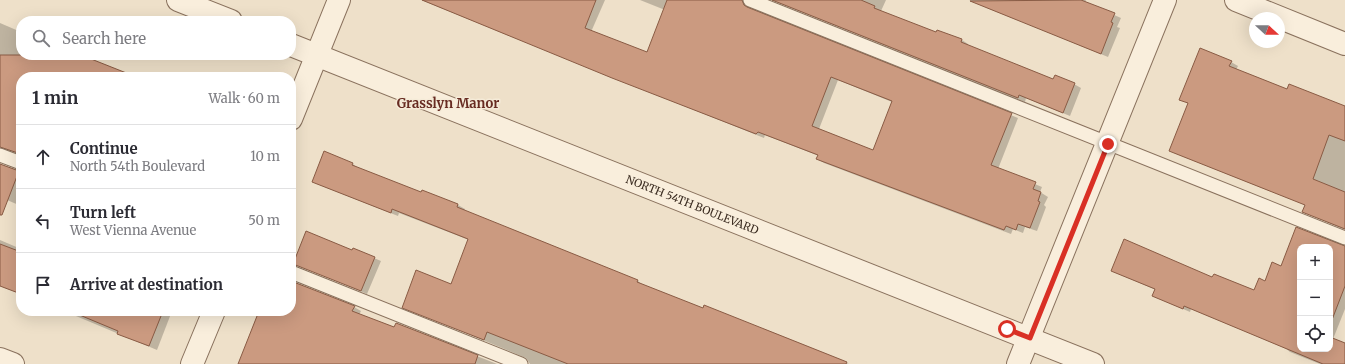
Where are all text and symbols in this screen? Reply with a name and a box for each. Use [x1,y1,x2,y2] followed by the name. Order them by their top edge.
[1249,12,1285,48] north arrow
[16,16,296,60] search box
[30,27,52,49] icon: search
[62,29,146,48] text: Search here
[32,87,78,109] text: 1 min
[208,90,280,107] text: Walk · 60 m
[397,95,499,112] district label: Grasslyn Manor
[1099,135,1117,153] route end
[70,139,138,158] text: Continue
[32,146,54,168] icon: ahead
[250,148,280,165] text: 10 m
[70,158,205,175] text: North 54th Boulevard
[624,172,761,237] street label: NORTH 54TH BOULEVARD
[70,203,136,222] text: Turn left
[32,210,54,232] icon: left
[248,212,280,229] text: 50 m
[70,222,196,239] text: West Vienna Avenue
[1297,244,1333,352] map controls
[1297,244,1333,280] button: +
[32,274,54,296] icon: arrive
[70,275,223,294] text: Arrive at destination
[1297,280,1333,316] button: −
[1297,316,1333,352] button: locate
[998,320,1016,338] route start

